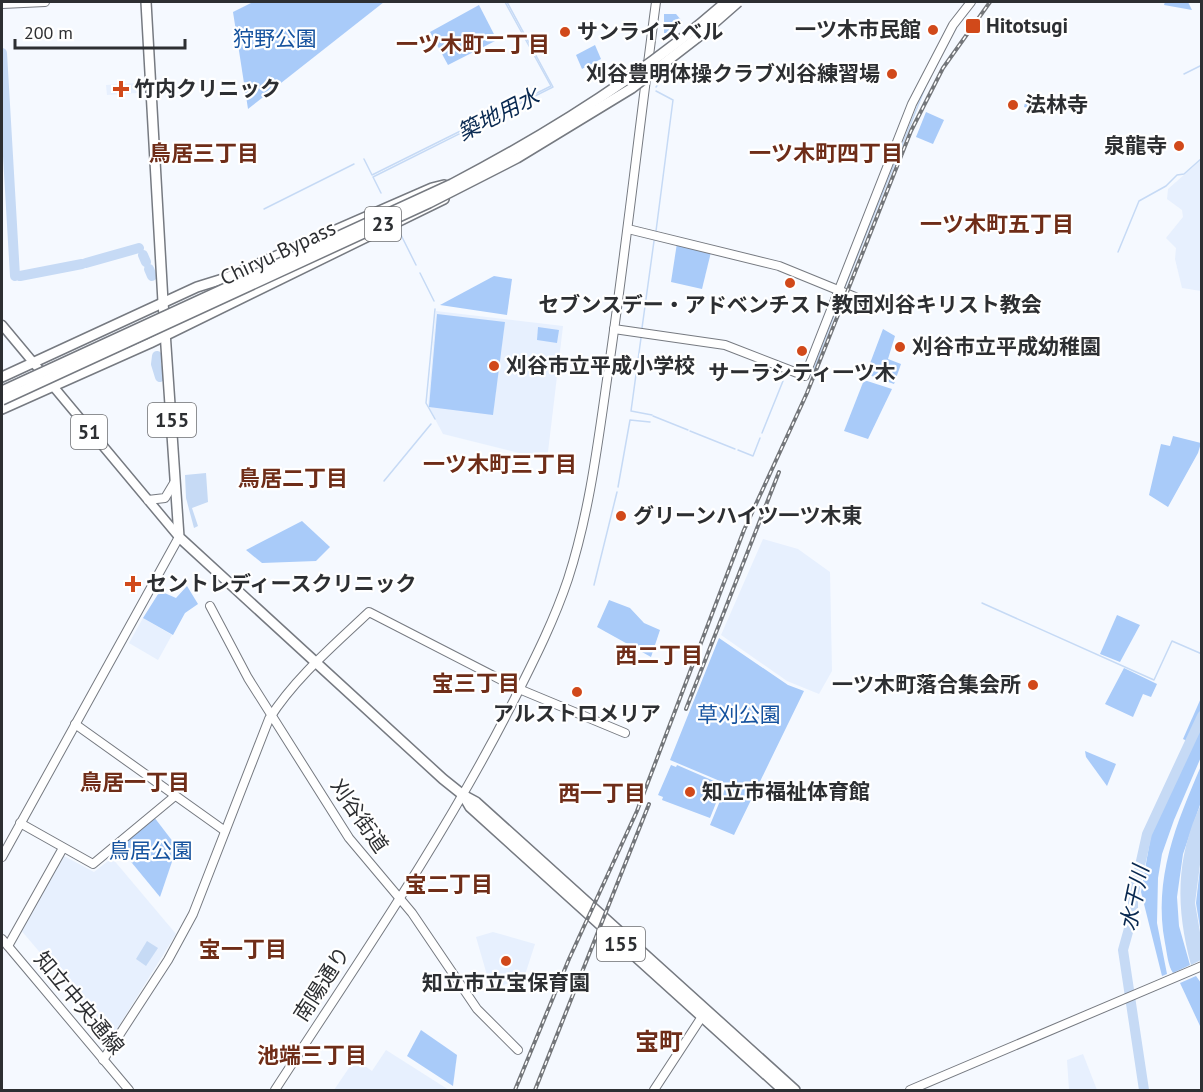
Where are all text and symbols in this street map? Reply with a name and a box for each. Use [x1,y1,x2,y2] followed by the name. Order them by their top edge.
[15,12,184,50] scale bar
[986,12,1068,39] place label: Hitotsugi
[795,16,921,43] place label: 一ツ木市民館
[964,17,982,35] marker: Hitotsugi
[577,18,723,45] place label: サンライズベル
[24,21,73,44] text: 200 m
[926,23,940,37] marker: 一ツ木市民館
[233,25,317,52] park label: 狩野公園
[558,25,572,39] marker: サンライズベル
[396,30,550,58] district label: 一ツ木町二丁目
[586,60,880,87] place label: 刈谷豊明体操クラブ刈谷練習場
[885,67,899,81] marker: 刈谷豊明体操クラブ刈谷練習場
[134,75,281,102] place label: 竹内クリニック
[112,80,130,98] marker: 竹内クリニック
[452,81,545,146] water label: 築地用水
[1025,91,1088,118] place label: 法林寺
[1006,98,1020,112] marker: 法林寺
[1104,132,1167,159] place label: 泉龍寺
[149,139,259,167] district label: 鳥居三丁目
[749,139,903,167] district label: 一ツ木町四丁目
[1172,139,1186,153] marker: 泉龍寺
[365,207,401,241] road number: 23
[920,210,1074,238] district label: 一ツ木町五丁目
[216,214,340,291] street label: Chiryu Bypass
[783,276,797,290] marker: セブンスデー・アドベンチスト教団刈谷キリスト教会
[538,291,1042,318] place label: セブンスデー・アドベンチスト教団刈谷キリスト教会
[912,333,1101,360] place label: 刈谷市立平成幼稚園
[893,340,907,354] marker: 刈谷市立平成幼稚園
[795,344,809,358] marker: サーラシティ一ツ木
[506,352,695,379] place label: 刈谷市立平成小学校
[487,359,501,373] marker: 刈谷市立平成小学校
[708,359,896,386] place label: サーラシティ一ツ木
[148,403,196,437] road number: 155
[71,415,107,449] road number: 51
[423,450,577,478] district label: 一ツ木町三丁目
[238,464,348,492] district label: 鳥居二丁目
[633,502,863,529] place label: グリーンハイツ一ツ木東
[614,509,628,523] marker: グリーンハイツ一ツ木東
[146,570,416,597] place label: セントレディースクリニック
[124,575,142,593] marker: セントレディースクリニック
[615,641,703,669] district label: 西二丁目
[432,669,520,697] district label: 宝三丁目
[832,671,1021,698] place label: 一ツ木町落合集会所
[1026,678,1040,692] marker: 一ツ木町落合集会所
[570,685,584,699] marker: アルストロメリア
[493,700,661,727] place label: アルストロメリア
[697,701,781,728] park label: 草刈公園
[80,768,190,796] district label: 鳥居一丁目
[324,774,395,858] street label: 刈谷街道
[702,778,870,805] place label: 知立市福祉体育館
[558,779,646,807] district label: 西一丁目
[683,785,697,799] marker: 知立市福祉体育館
[109,837,193,864] park label: 鳥居公園
[1113,861,1155,933] water label: 水干川
[405,870,493,898] district label: 宝二丁目
[597,927,645,961] road number: 155
[199,935,287,963] district label: 宝一丁目
[287,941,356,1026] street label: 南陽通り
[29,946,130,1060] street label: 知立中央通線
[499,954,513,968] marker: 知立市立宝保育園
[422,969,590,996] place label: 知立市立宝保育園
[635,1026,683,1057] district label: 宝町
[257,1041,367,1069] district label: 池端三丁目

